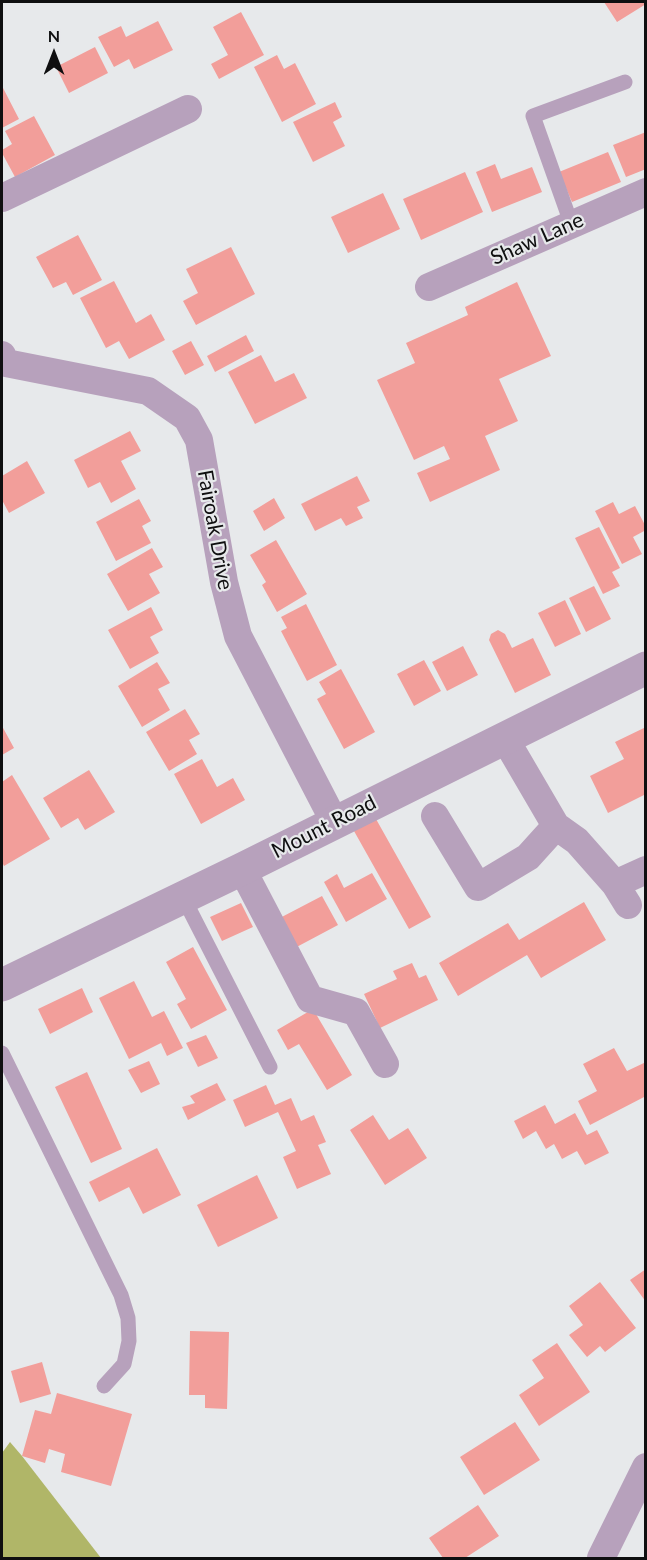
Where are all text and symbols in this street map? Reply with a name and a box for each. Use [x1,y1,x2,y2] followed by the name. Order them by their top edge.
[24,24,84,84] north arrow
[48,26,60,45] text: N
[487,207,587,271] street label: Shaw Lane
[192,468,238,592] street label: Fairoak Drive
[268,790,380,864] street label: Mount Road

